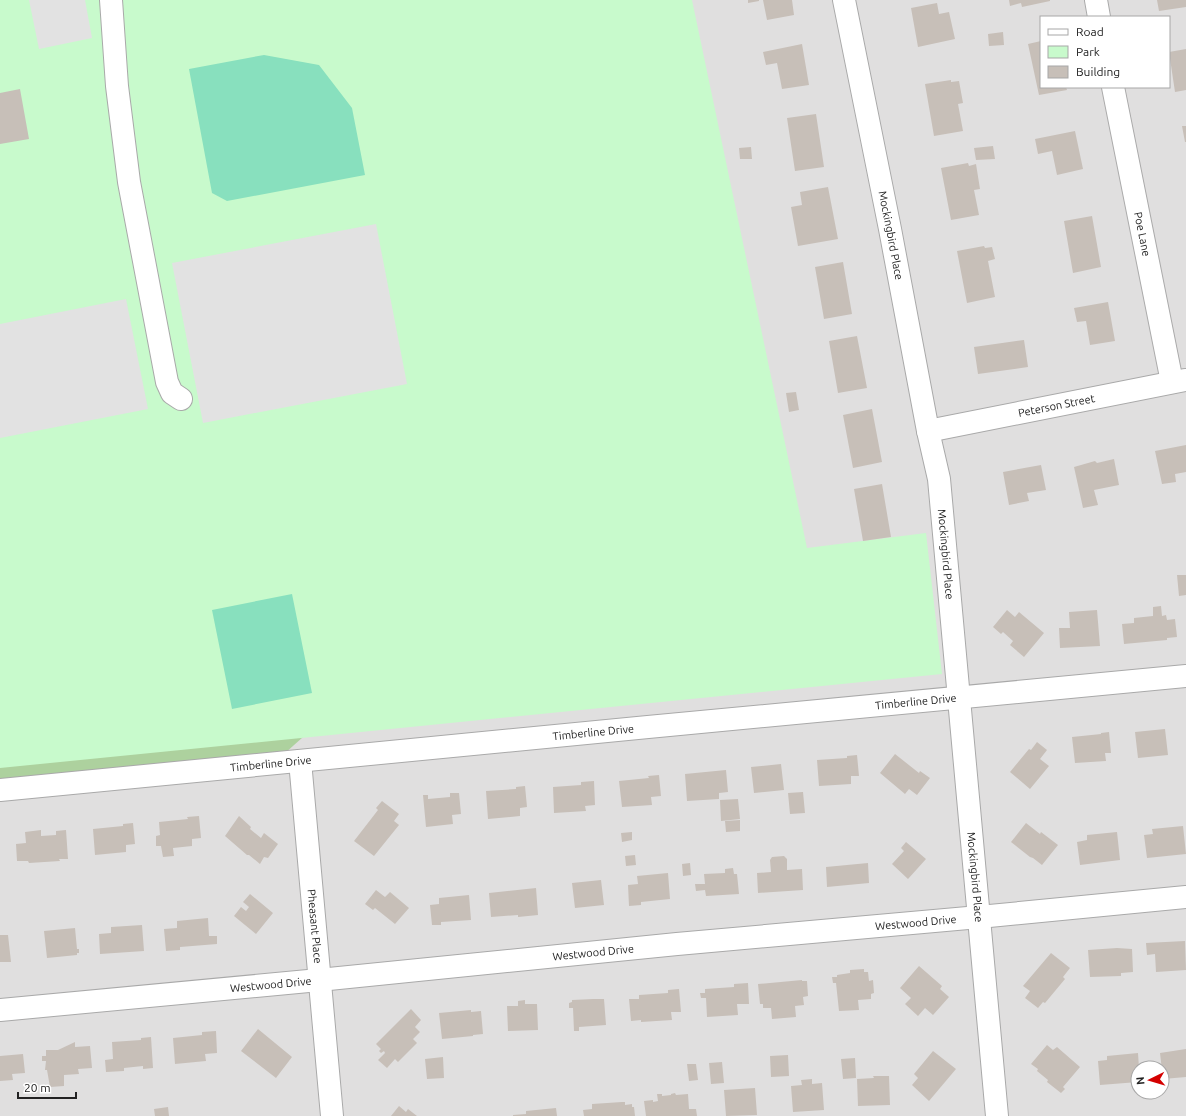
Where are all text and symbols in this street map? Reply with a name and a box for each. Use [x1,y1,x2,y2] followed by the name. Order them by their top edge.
[1040,16,1170,88] legend
[1076,25,1104,38] text: Road
[1076,45,1100,58] text: Park
[1076,65,1120,78] text: Building
[876,190,905,281] street label: Mockingbird Place
[1132,211,1153,257] street label: Poe Lane
[1017,392,1096,419] street label: Peterson Street
[936,509,956,600] street label: Mockingbird Place
[874,692,957,711] street label: Timberline Drive
[552,722,634,742] street label: Timberline Drive
[229,754,312,774] street label: Timberline Drive
[965,831,985,923] street label: Mockingbird Place
[306,889,324,964] street label: Pheasant Place
[875,913,957,932] street label: Westwood Drive
[552,942,634,962] street label: Westwood Drive
[230,975,312,994] street label: Westwood Drive
[1130,1060,1170,1100] north arrow
[18,1074,76,1100] scale bar
[1134,1076,1146,1085] text: N
[24,1081,51,1094] text: 20 m

